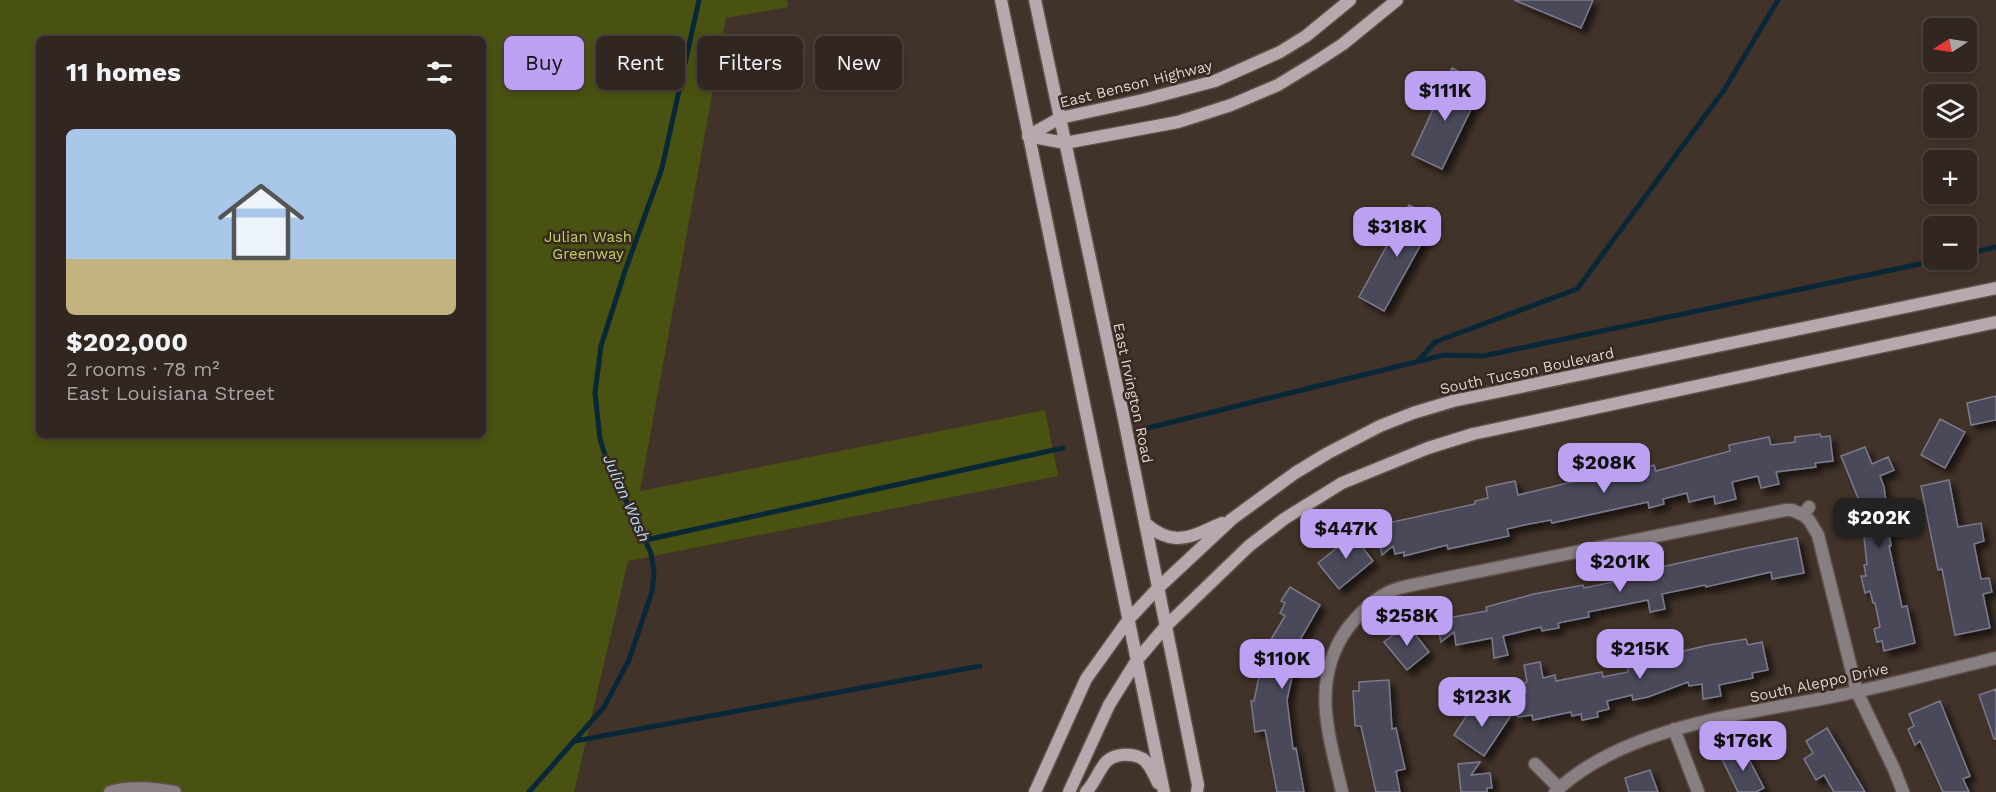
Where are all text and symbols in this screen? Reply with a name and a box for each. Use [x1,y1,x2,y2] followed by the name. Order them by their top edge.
[1923,18,1977,72] north arrow
[1923,18,1977,270] map controls
[504,36,584,90] chip: Buy
[596,36,685,90] chip: Rent
[697,36,803,90] chip: Filters
[815,36,902,90] chip: New
[423,56,456,89] icon: filters
[1058,56,1214,112] street label: East Benson Highway
[66,57,181,87] text: 11 homes
[1403,71,1487,122] pin: $111K
[1419,78,1471,102] text: $111K
[1923,84,1977,138] button: layers
[1923,150,1977,204] button: +
[207,168,315,276] icon: home
[1355,207,1439,258] pin: $318K
[1367,214,1427,238] text: $318K
[1923,216,1977,270] button: −
[544,228,632,263] park label: Julian Wash Greenway
[1109,321,1157,465] street label: East Irvington Road
[66,327,188,357] text: $202,000
[1438,344,1616,398] street label: South Tucson Boulevard
[66,357,220,381] text: 2 rooms · 78 m²
[66,381,275,405] text: East Louisiana Street
[1562,443,1646,494] pin: $208K
[1572,450,1636,474] text: $208K
[599,451,654,545] water label: Julian Wash
[1837,498,1921,549] pin: $202K
[1847,505,1911,529] text: $202K
[1304,509,1388,560] pin: $447K
[1314,516,1378,540] text: $447K
[1578,542,1662,593] pin: $201K
[1590,549,1650,573] text: $201K
[1365,596,1449,647] pin: $258K
[1376,603,1438,627] text: $258K
[1598,629,1682,680] pin: $215K
[1611,636,1669,660] text: $215K
[1240,639,1324,690] pin: $110K
[1254,646,1310,670] text: $110K
[1748,660,1890,706] street label: South Aleppo Drive
[1440,677,1524,728] pin: $123K
[1452,684,1512,708] text: $123K
[1701,721,1785,772] pin: $176K
[1713,728,1773,752] text: $176K

